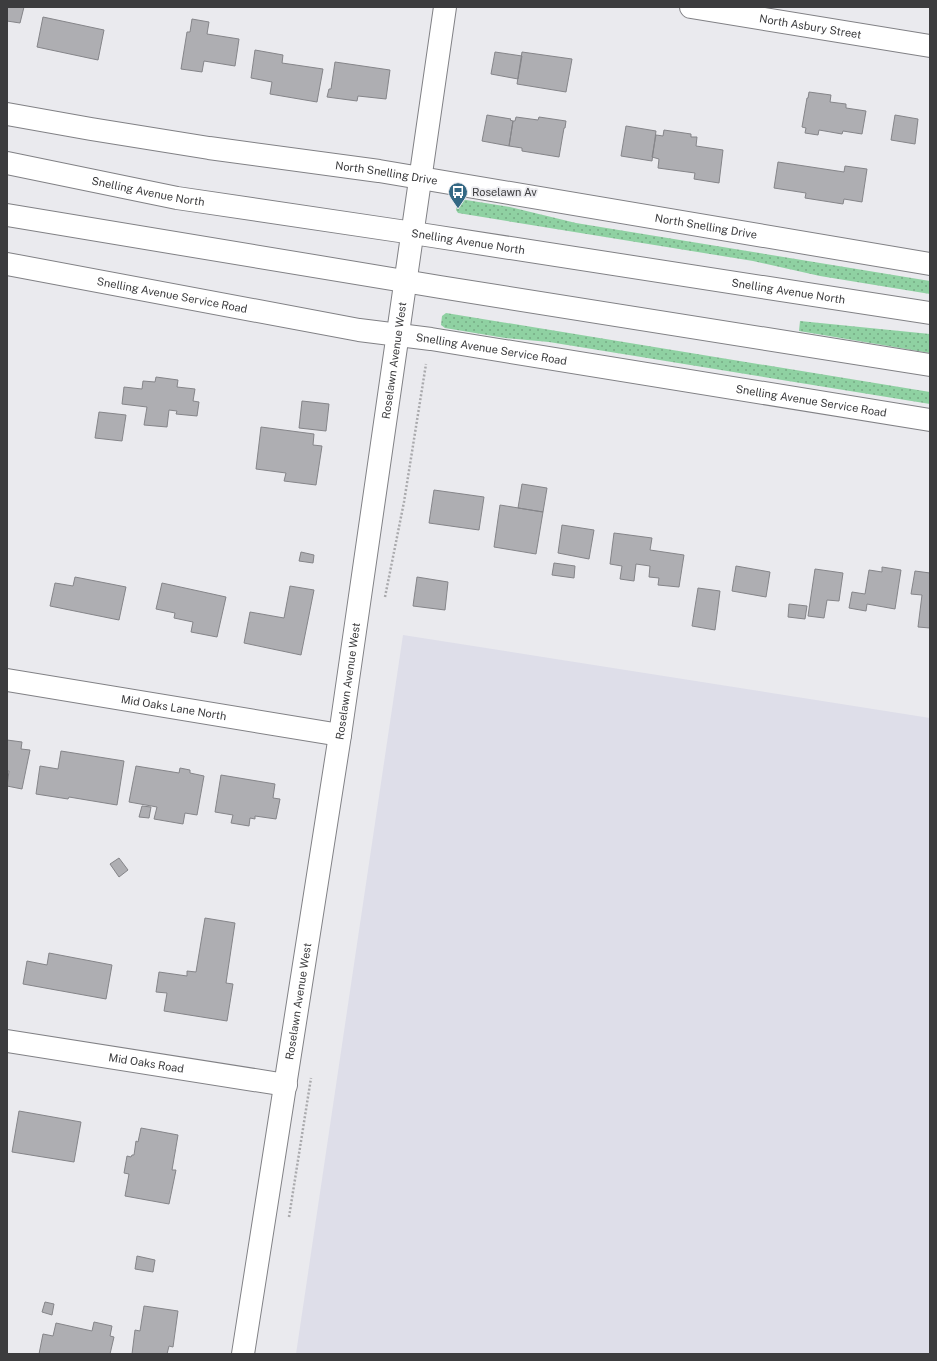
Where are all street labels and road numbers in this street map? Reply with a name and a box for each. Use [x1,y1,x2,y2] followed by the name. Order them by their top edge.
[758,12,862,41] street label: North Asbury Street
[334,159,438,187] street label: North Snelling Drive
[91,175,205,208] street label: Snelling Avenue North
[654,212,758,241] street label: North Snelling Drive
[411,227,526,256] street label: Snelling Avenue North
[96,275,248,315] street label: Snelling Avenue Service Road
[731,276,846,306] street label: Snelling Avenue North
[380,301,408,420] street label: Roselawn Avenue West
[415,331,568,367] street label: Snelling Avenue Service Road
[735,383,888,419] street label: Snelling Avenue Service Road
[333,622,362,741] street label: Roselawn Avenue West
[120,693,227,722] street label: Mid Oaks Lane North
[283,942,313,1061] street label: Roselawn Avenue West
[108,1051,185,1075] street label: Mid Oaks Road

